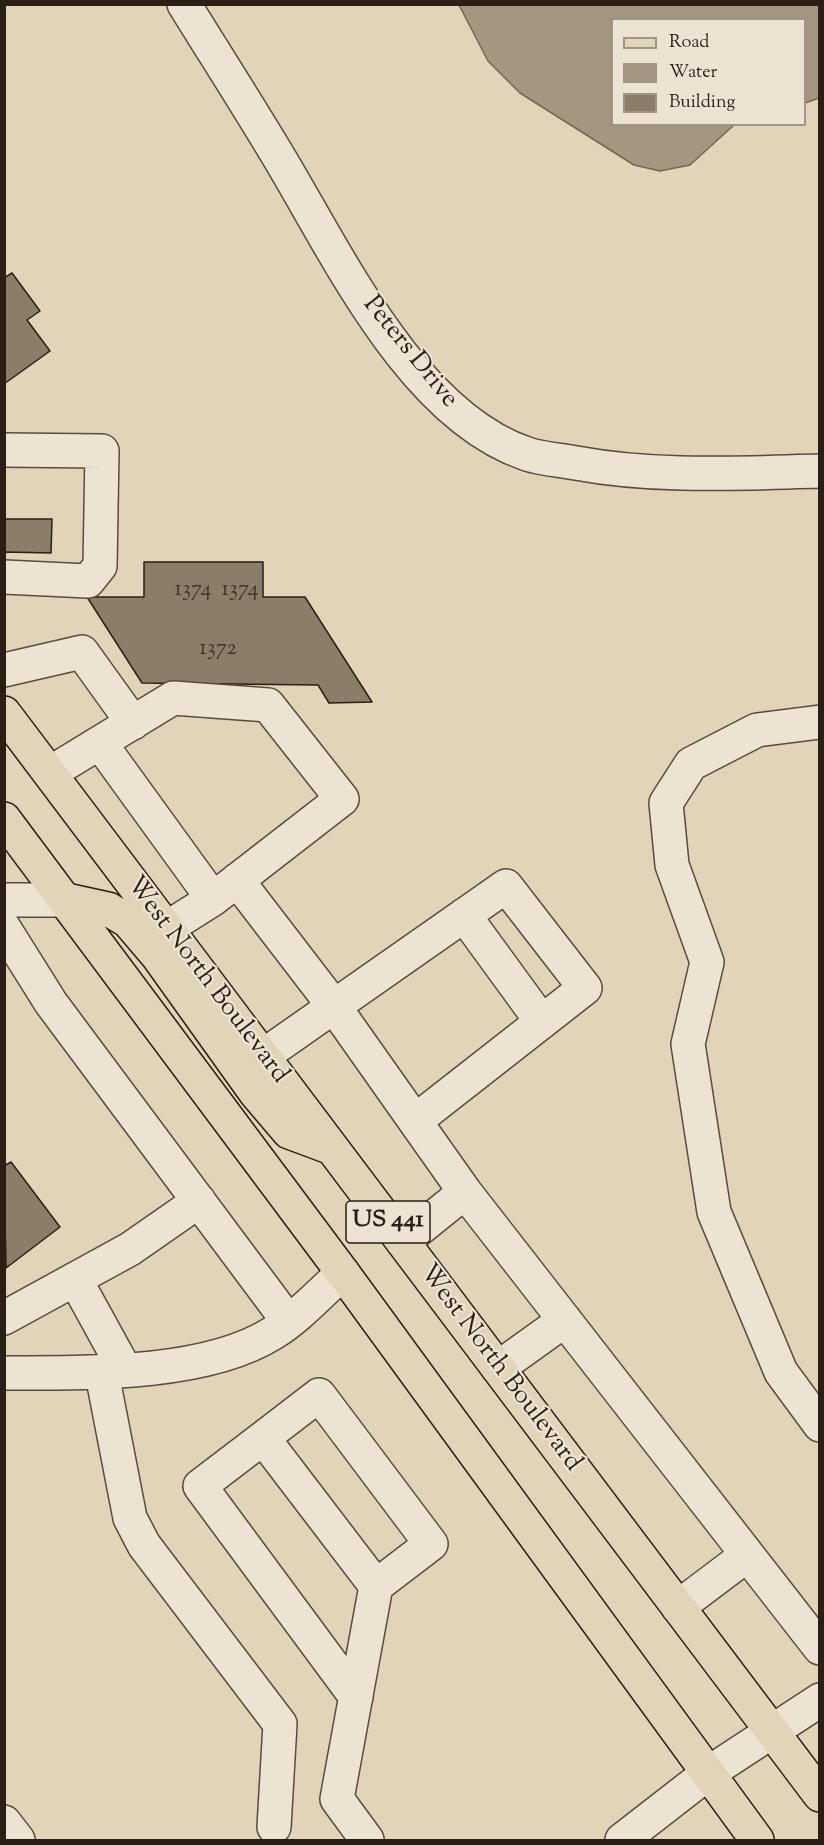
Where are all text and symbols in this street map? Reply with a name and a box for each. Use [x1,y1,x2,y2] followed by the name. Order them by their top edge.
[611,18,806,126] legend
[669,30,709,56] text: Road
[669,60,717,86] text: Water
[669,90,735,116] text: Building
[355,291,463,415] street label: Peters Drive
[175,578,211,604] house number: 1374
[222,578,258,604] house number: 1374
[199,637,237,663] house number: 1372
[118,871,294,1091] street label: West North Boulevard
[346,1201,430,1243] road number: US 441
[411,1259,587,1479] street label: West North Boulevard

